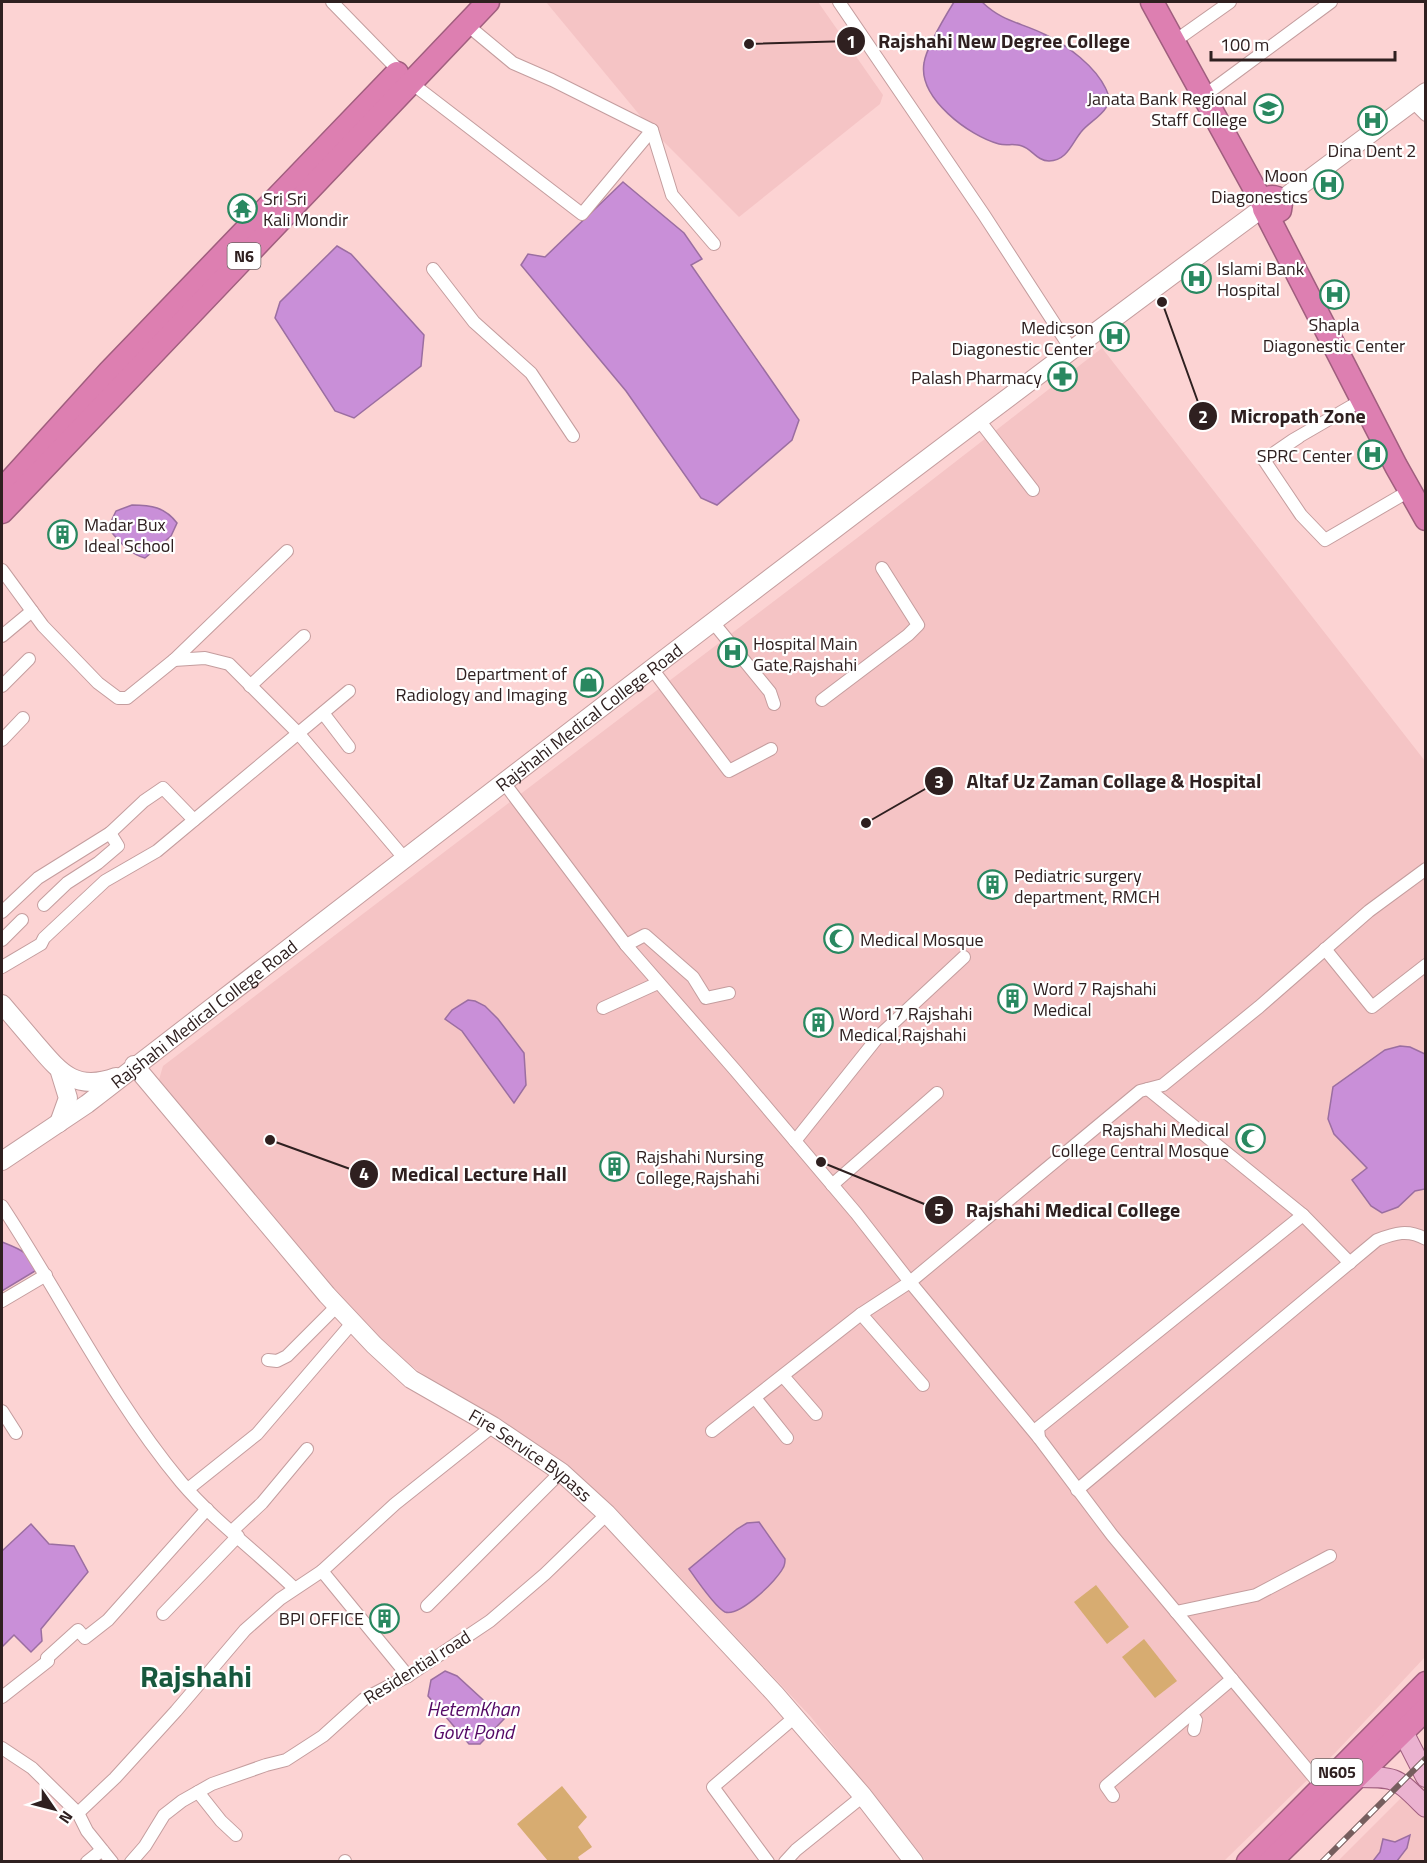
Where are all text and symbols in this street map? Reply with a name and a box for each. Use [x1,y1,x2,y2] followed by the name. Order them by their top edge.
[836,22,1142,60] callout: Rajshahi New Degree College
[1211,24,1396,62] scale bar
[878,25,1130,56] text: Rajshahi New Degree College
[846,28,856,55] text: 1
[1220,31,1269,58] text: 100 m
[1087,85,1247,133] place label: Janata Bank Regional Staff College
[1252,92,1284,124] school or university icon: Janata Bank Regional Staff College
[1356,105,1388,137] hospital icon: Dina Dent 2
[1328,137,1416,164] place label: Dina Dent 2
[1211,162,1308,210] place label: Moon Diagonestics
[1313,169,1345,201] hospital icon: Moon Diagonestics
[263,185,348,233] place label: Sri Sri Kali Mondir
[226,192,258,224] temple icon: Sri Sri Kali Mondir
[228,243,260,269] road number: N6
[1217,255,1305,303] place label: Islami Bank Hospital
[1180,262,1212,294] hospital icon: Islami Bank Hospital
[1318,279,1350,311] hospital icon: Shapla Diagonestic Center
[1263,311,1405,359] place label: Shapla Diagonestic Center
[952,314,1094,362] place label: Medicson Diagonestic Center
[1099,321,1131,353] hospital icon: Medicson Diagonestic Center
[1047,361,1079,393] pharmacy icon: Palash Pharmacy
[911,364,1042,391] place label: Palash Pharmacy
[1188,397,1377,435] callout: Micropath Zone
[1230,400,1366,431] text: Micropath Zone
[1198,403,1208,430] text: 2
[1357,439,1389,471] hospital icon: SPRC Center
[1257,442,1352,469] place label: SPRC Center
[84,511,175,559] place label: Madar Bux Ideal School
[47,518,79,550] building icon: Madar Bux Ideal School
[753,630,858,678] place label: Hospital Main Gate,Rajshahi
[490,637,688,798] street label: Rajshahi Medical College Road
[716,637,748,669] hospital icon: Hospital Main Gate,Rajshahi
[396,660,567,708] place label: Department of Radiology and Imaging
[572,667,604,699] shop icon: Department of Radiology and Imaging
[924,762,1273,800] callout: Altaf Uz Zaman Collage & Hospital
[967,765,1261,796] text: Altaf Uz Zaman Collage & Hospital
[934,768,944,795] text: 3
[1014,862,1160,910] place label: Pediatric surgery department, RMCH
[977,869,1009,901] building icon: Pediatric surgery department, RMCH
[823,923,855,955] mosque icon: Medical Mosque
[860,926,984,953] place label: Medical Mosque
[105,933,303,1095] street label: Rajshahi Medical College Road
[1033,975,1156,1023] place label: Word 7 Rajshahi Medical
[996,982,1028,1014] building icon: Word 7 Rajshahi Medical
[839,1000,972,1048] place label: Word 17 Rajshahi Medical,Rajshahi
[802,1007,834,1039] building icon: Word 17 Rajshahi Medical,Rajshahi
[1051,1116,1229,1164] place label: Rajshahi Medical College Central Mosque
[1234,1123,1266,1155] mosque icon: Rajshahi Medical College Central Mosque
[636,1143,764,1191] place label: Rajshahi Nursing College,Rajshahi
[599,1150,631,1182] building icon: Rajshahi Nursing College,Rajshahi
[349,1155,579,1193] callout: Medical Lecture Hall
[391,1158,567,1189] text: Medical Lecture Hall
[359,1160,369,1187] text: 4
[924,1191,1193,1229] callout: Rajshahi Medical College
[966,1194,1180,1225] text: Rajshahi Medical College
[934,1196,944,1223] text: 5
[464,1402,598,1508] street label: Fire Service Bypass
[369,1602,401,1634] building icon: BPI OFFICE
[279,1605,364,1632] place label: BPI OFFICE
[358,1623,476,1711] street label: Residential road
[140,1653,252,1699] district label: Rajshahi
[427,1693,521,1747] water label: HetemKhan Govt Pond
[1312,1759,1362,1785] road number: N605
[24,1779,84,1839] north arrow
[53,1806,79,1829] text: N

